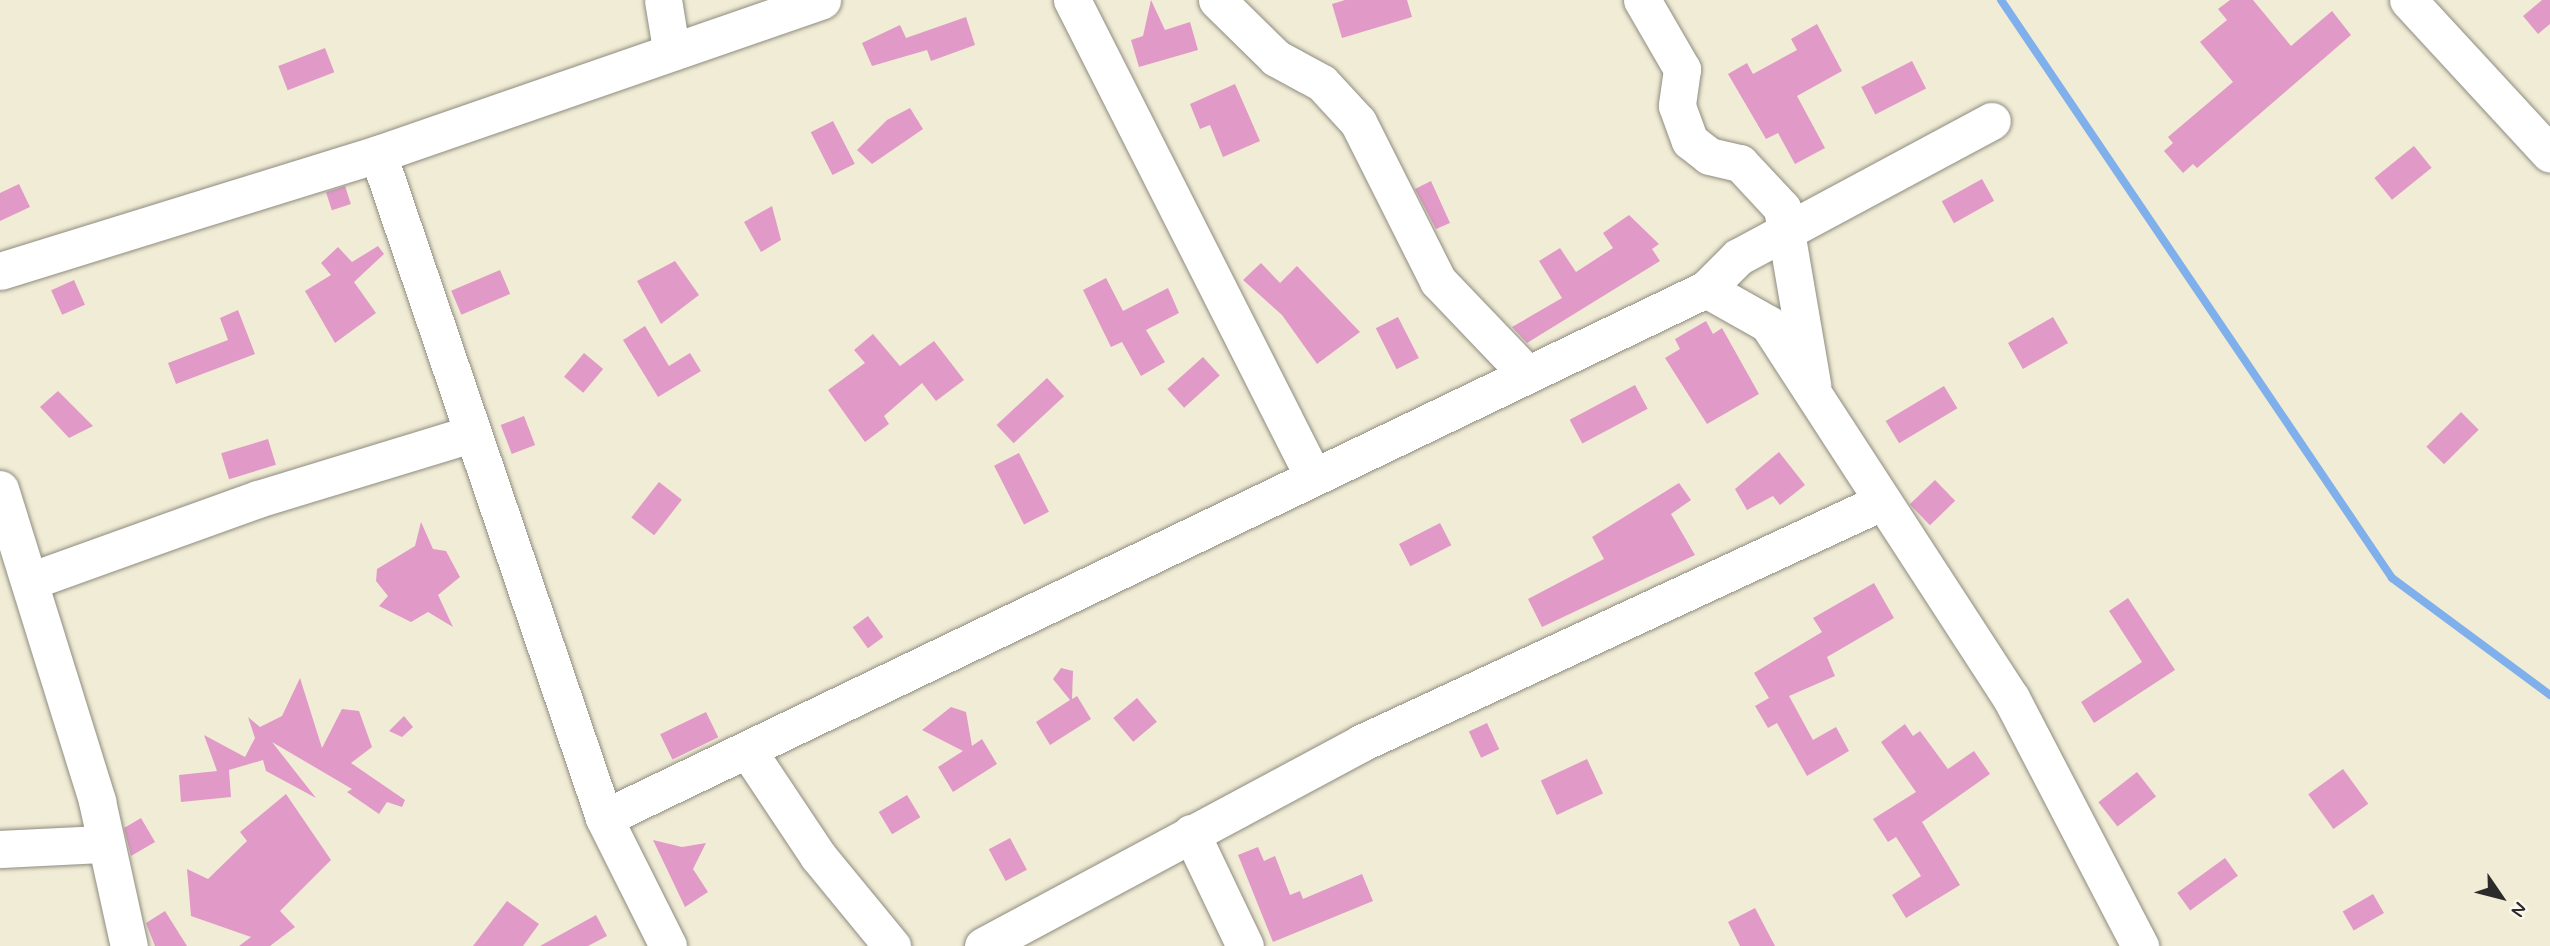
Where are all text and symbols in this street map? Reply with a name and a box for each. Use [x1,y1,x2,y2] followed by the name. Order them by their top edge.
[2466,862,2536,932] north arrow
[2505,897,2532,922] text: N

